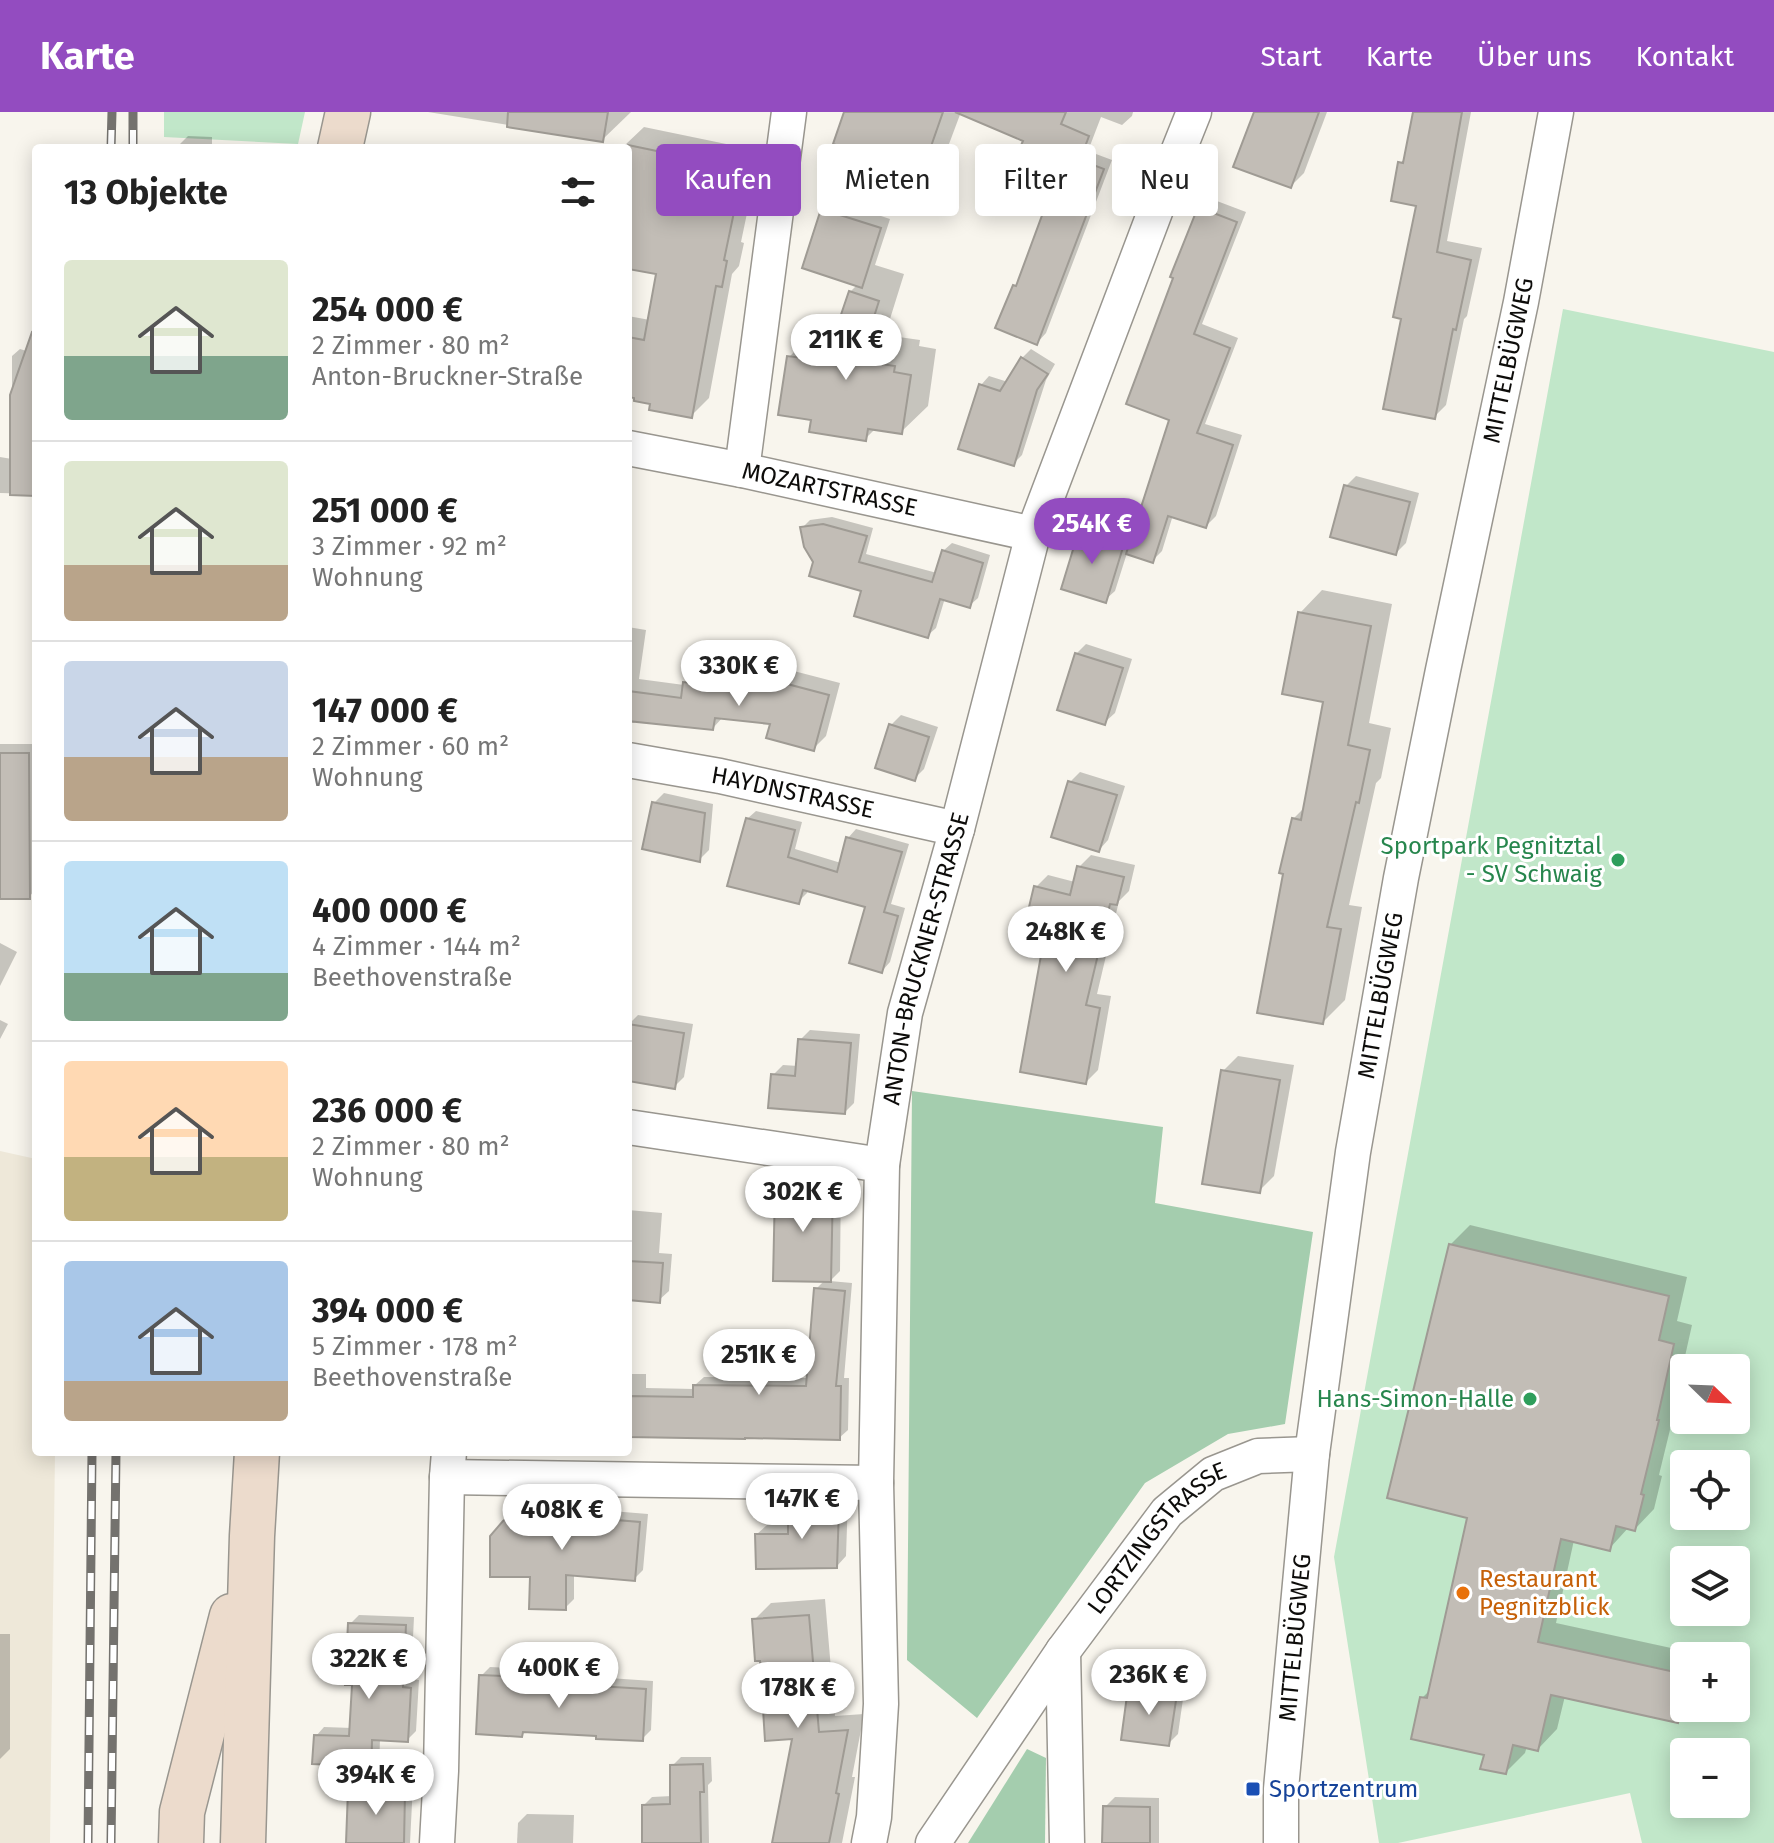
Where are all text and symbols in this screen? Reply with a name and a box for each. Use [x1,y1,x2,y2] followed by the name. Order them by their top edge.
[40,33,135,79] text: Karte
[1260,40,1322,73] text: Start
[1366,40,1433,73] text: Karte
[1477,40,1592,73] text: Über uns
[1636,40,1734,73] text: Kontakt
[656,144,801,216] chip: Kaufen
[817,144,959,216] chip: Mieten
[975,144,1096,216] chip: Filter
[1112,144,1218,216] chip: Neu
[556,170,600,214] icon: filters
[64,172,228,213] text: 13 Objekte
[1477,275,1539,446] street label: MITTELBÜGWEG
[312,289,463,330] text: 254 000 €
[128,292,224,388] icon: home
[781,314,911,382] pin: 211K €
[809,324,883,355] text: 211K €
[312,330,510,361] text: 2 Zimmer · 80 m²
[312,361,583,392] text: Anton-Bruckner-Straße
[740,456,920,522] street label: MOZARTSTRASSE
[312,490,458,531] text: 251 000 €
[128,493,224,589] icon: home
[1027,498,1157,566] pin: 254K €
[1052,508,1132,539] text: 254K €
[312,531,507,562] text: 3 Zimmer · 92 m²
[312,562,423,593] text: Wohnung
[674,640,804,708] pin: 330K €
[699,650,779,681] text: 330K €
[312,690,458,731] text: 147 000 €
[128,693,224,789] icon: home
[312,731,509,762] text: 2 Zimmer · 60 m²
[709,761,877,824] street label: HAYDNSTRASSE
[312,762,423,793] text: Wohnung
[877,809,975,1107] street label: ANTON-BRUCKNER-STRASSE
[1381,832,1603,888] place label: Sportpark Pegnitztal - SV Schwaig
[1609,851,1627,869] marker: Sportpark Pegnitztal - SV Schwaig
[312,890,467,931] text: 400 000 €
[128,893,224,989] icon: home
[1001,906,1131,974] pin: 248K €
[1352,910,1409,1081] street label: MITTELBÜGWEG
[1026,916,1106,947] text: 248K €
[312,931,521,962] text: 4 Zimmer · 144 m²
[312,962,512,993] text: Beethovenstraße
[312,1090,462,1131] text: 236 000 €
[128,1093,224,1189] icon: home
[312,1131,510,1162] text: 2 Zimmer · 80 m²
[312,1162,423,1193] text: Wohnung
[738,1166,868,1234] pin: 302K €
[763,1176,843,1207] text: 302K €
[312,1290,463,1331] text: 394 000 €
[128,1293,224,1389] icon: home
[694,1329,824,1397] pin: 251K €
[312,1331,518,1362] text: 5 Zimmer · 178 m²
[721,1339,797,1370] text: 251K €
[1670,1354,1750,1434] north arrow
[1670,1354,1750,1818] map controls
[312,1362,512,1393] text: Beethovenstraße
[1317,1385,1514,1413] place label: Hans-Simon-Halle
[1521,1390,1539,1408] marker: Hans-Simon-Halle
[1670,1450,1750,1530] button: locate
[1082,1456,1230,1620] street label: LORTZINGSTRASSE
[737,1473,867,1541] pin: 147K €
[764,1483,840,1514] text: 147K €
[497,1484,627,1552] pin: 408K €
[521,1494,604,1525] text: 408K €
[1670,1546,1750,1626] button: layers
[1273,1552,1317,1723] street label: MITTELBÜGWEG
[1479,1565,1610,1621] place label: Restaurant Pegnitzblick
[1454,1584,1472,1602] marker: Restaurant Pegnitzblick
[304,1633,434,1701] pin: 322K €
[494,1642,624,1710] pin: 400K €
[1670,1642,1750,1722] button: +
[330,1643,408,1674] text: 322K €
[1084,1649,1214,1717] pin: 236K €
[517,1652,601,1683] text: 400K €
[1109,1659,1189,1690] text: 236K €
[733,1662,863,1730] pin: 178K €
[760,1672,836,1703] text: 178K €
[1670,1738,1750,1818] button: −
[311,1749,441,1817] pin: 394K €
[336,1759,416,1790] text: 394K €
[1269,1775,1418,1803] place label: Sportzentrum
[1244,1780,1262,1798] marker: Sportzentrum

